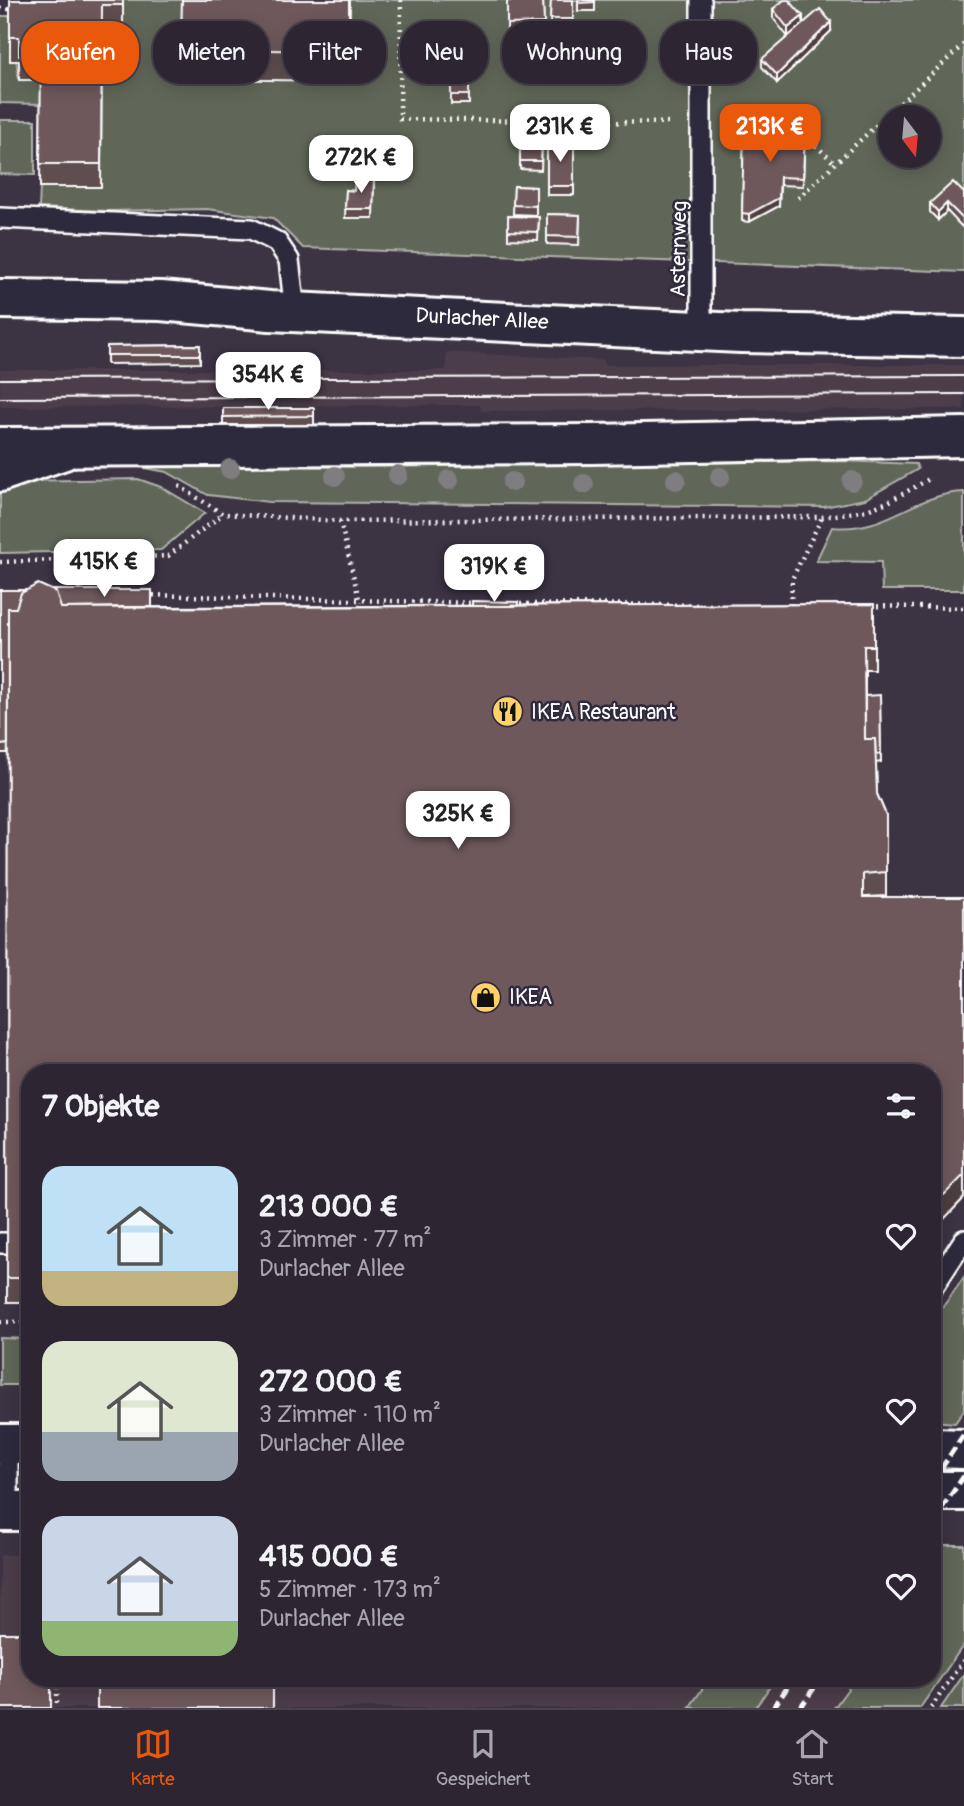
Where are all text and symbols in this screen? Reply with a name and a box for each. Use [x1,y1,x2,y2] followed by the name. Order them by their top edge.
[21,21,139,84] chip: Kaufen
[153,21,269,84] chip: Mieten
[283,21,386,84] chip: Filter
[400,21,488,84] chip: Neu
[502,21,646,84] chip: Wohnung
[660,21,757,84] chip: Haus
[503,104,617,164] pin: 231K €
[713,104,827,164] pin: 213K €
[878,105,942,168] north arrow
[878,105,941,168] map controls
[526,112,594,141] text: 231K €
[736,112,804,141] text: 213K €
[304,136,418,195] pin: 272K €
[325,143,397,172] text: 272K €
[665,201,693,297] street label: Asternweg
[415,302,550,336] street label: Durlacher Allee
[211,352,325,412] pin: 354K €
[232,360,304,389] text: 354K €
[47,540,161,599] pin: 415K €
[437,544,551,604] pin: 319K €
[70,547,138,576] text: 415K €
[460,552,528,581] text: 319K €
[491,695,525,729] restaurant icon: IKEA Restaurant
[531,699,676,726] place label: IKEA Restaurant
[401,792,515,851] pin: 325K €
[422,799,494,828] text: 325K €
[469,980,503,1014] shop icon: IKEA
[509,984,552,1011] place label: IKEA
[882,1087,920,1125] icon: filters
[42,1088,159,1125] text: 7 Objekte
[259,1188,399,1225] text: 213 000 €
[98,1194,182,1278] icon: home
[882,1217,920,1255] icon: heart
[259,1225,431,1254] text: 3 Zimmer · 77 m²
[259,1254,405,1283] text: Durlacher Allee
[259,1363,403,1400] text: 272 000 €
[98,1369,182,1453] icon: home
[882,1392,920,1430] icon: heart
[259,1400,441,1429] text: 3 Zimmer · 110 m²
[259,1429,405,1458] text: Durlacher Allee
[259,1538,399,1575] text: 415 000 €
[98,1544,182,1628] icon: home
[882,1567,920,1605] icon: heart
[259,1575,441,1604] text: 5 Zimmer · 173 m²
[259,1604,405,1633] text: Durlacher Allee
[131,1725,175,1791] tab: Karte
[436,1725,530,1791] tab: Gespeichert
[791,1725,833,1791] tab: Start

